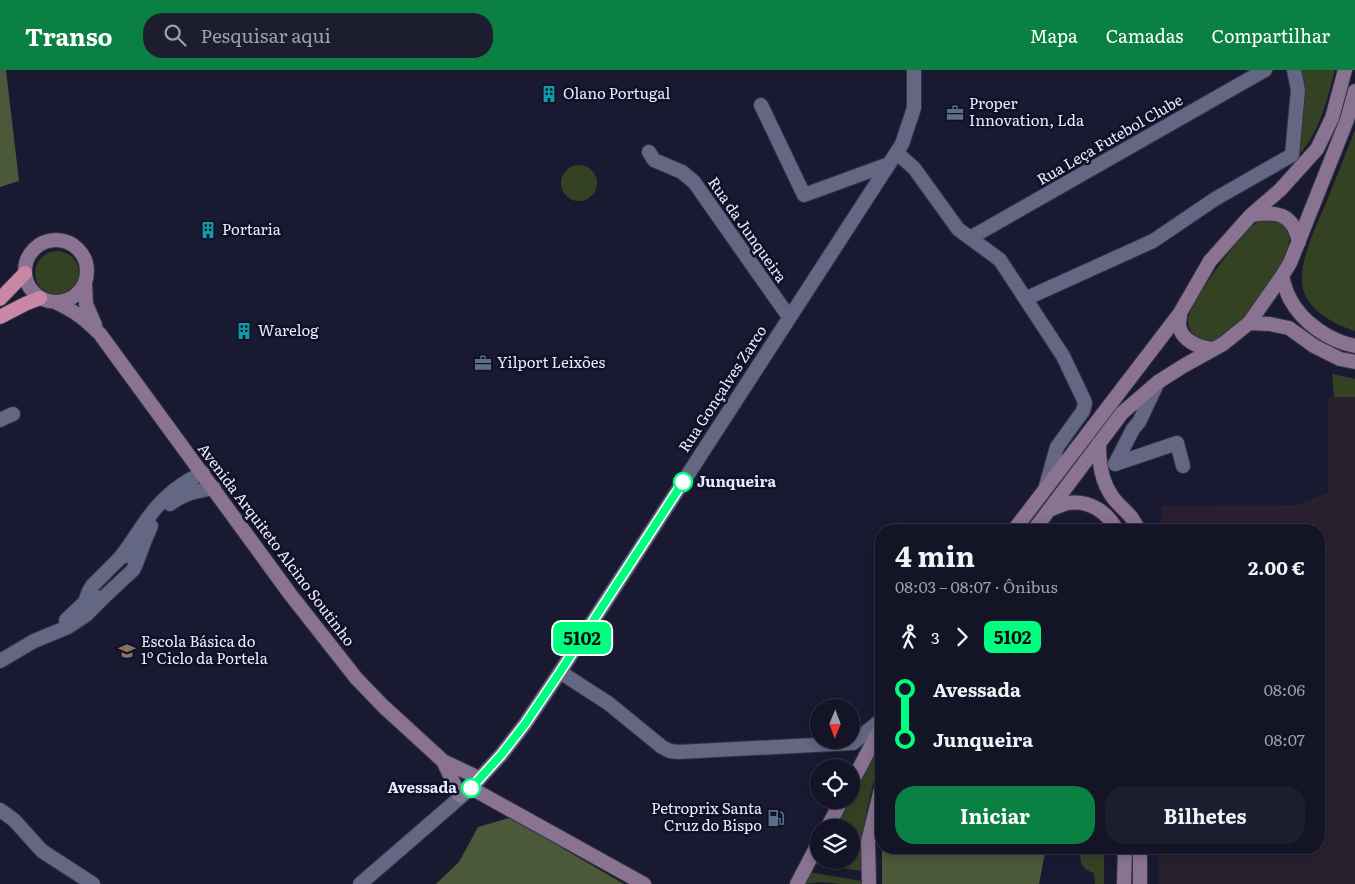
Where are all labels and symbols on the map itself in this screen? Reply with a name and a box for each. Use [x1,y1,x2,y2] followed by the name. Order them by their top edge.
[563,81,670,104] place label: Olano Portugal
[539,84,559,104] building icon: Olano Portugal
[1032,87,1187,190] street label: Rua Leça Futebol Clube
[969,91,1085,131] place label: Proper Innovation, Lda
[945,103,965,123] office icon: Proper Innovation, Lda
[703,171,794,288] street label: Rua da Junqueira
[222,217,282,240] place label: Portaria
[198,220,218,240] building icon: Portaria
[258,318,319,341] place label: Warelog
[672,320,772,456] street label: Rua Gonçalves Zarco
[234,321,254,341] building icon: Warelog
[497,350,605,373] place label: Yilport Leixões
[473,353,493,373] office icon: Yilport Leixões
[193,438,362,651] street label: Avenida Arquiteto Alcino Soutinho
[697,469,776,492] place label: Junqueira
[673,472,693,492] marker: Junqueira
[547,622,617,654] line badge: 5102
[141,629,269,669] place label: Escola Básica do 1º Ciclo da Portela
[117,641,137,661] school or university icon: Escola Básica do 1º Ciclo da Portela
[810,699,860,749] north arrow
[388,775,457,798] place label: Avessada
[461,778,481,798] marker: Avessada
[651,796,763,836] place label: Petroprix Santa Cruz do Bispo
[766,808,786,828] fuel station icon: Petroprix Santa Cruz do Bispo

